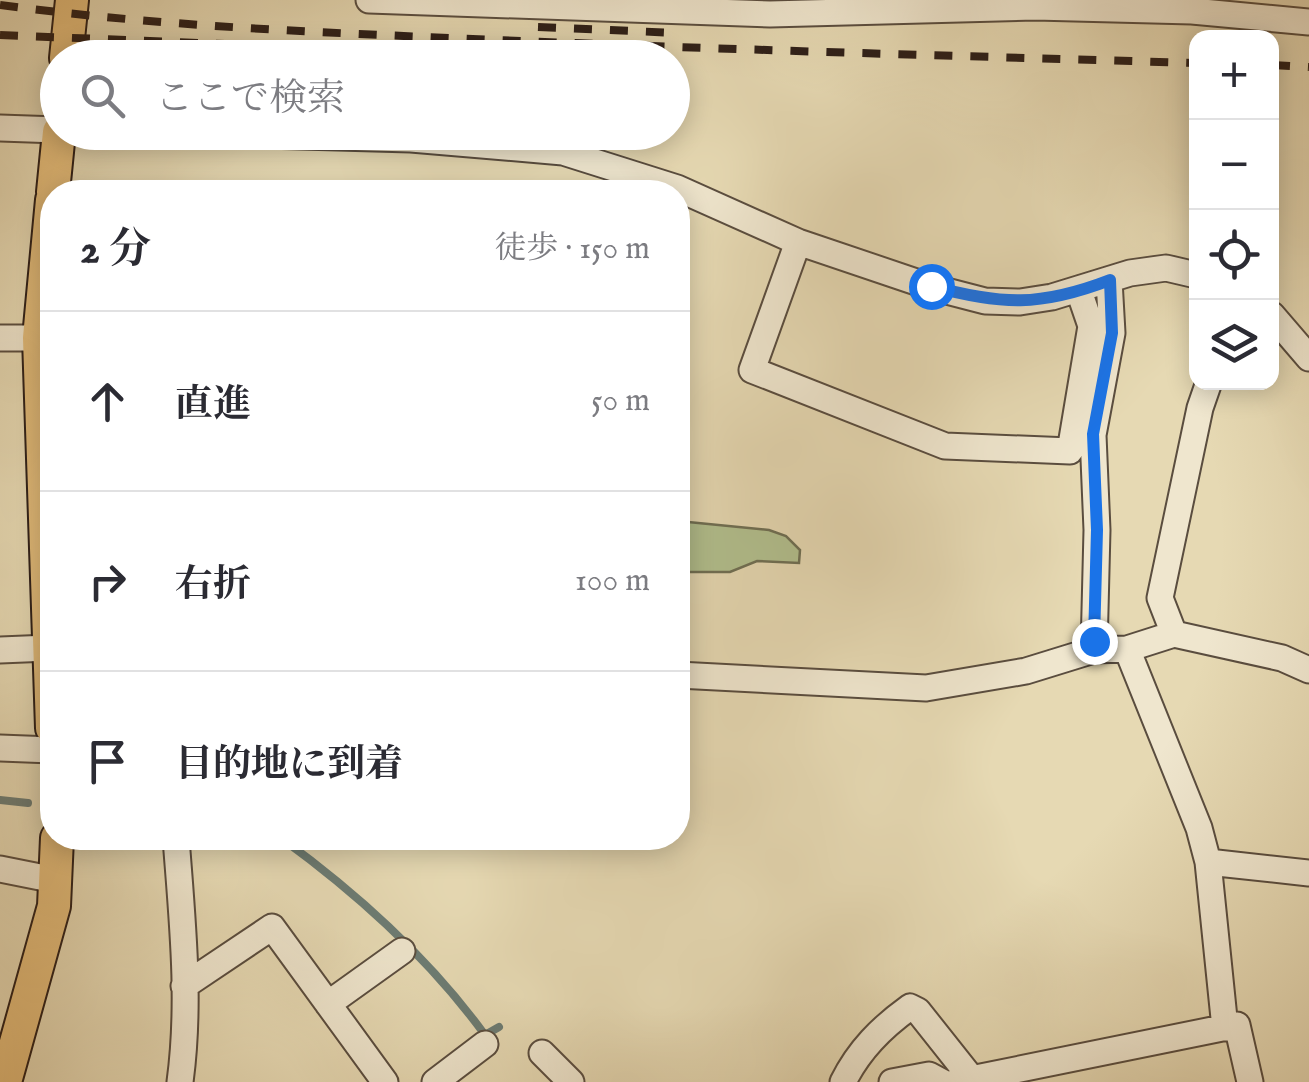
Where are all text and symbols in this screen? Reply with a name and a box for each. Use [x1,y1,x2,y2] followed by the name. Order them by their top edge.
[1189,30,1279,390] map controls
[1189,30,1279,120] button: +
[40,40,690,150] search box
[75,68,130,123] icon: search
[155,76,345,124] text: ここで検索
[1189,120,1279,210] button: −
[1189,210,1279,300] button: locate
[80,224,151,277] text: 2 分
[494,229,650,270] text: 徒歩 · 150 m
[909,264,955,310] route start
[1189,300,1279,390] button: layers
[80,374,135,429] icon: ahead
[591,381,650,422] text: 50 m
[175,382,251,430] text: 直進
[80,554,135,609] icon: right
[575,561,650,602] text: 100 m
[175,562,251,610] text: 右折
[1072,619,1118,665] route end
[80,734,135,789] icon: arrive
[175,742,403,790] text: 目的地に到着

